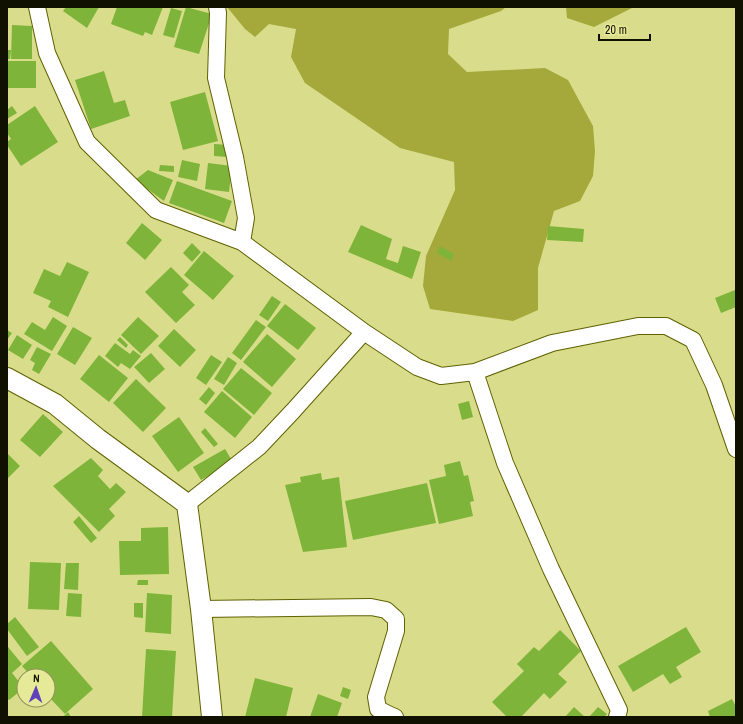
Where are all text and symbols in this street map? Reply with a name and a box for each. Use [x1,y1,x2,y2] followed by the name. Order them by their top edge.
[599,16,650,42] scale bar
[605,22,627,38] text: 20 m
[16,668,56,708] north arrow
[33,671,40,685] text: N

